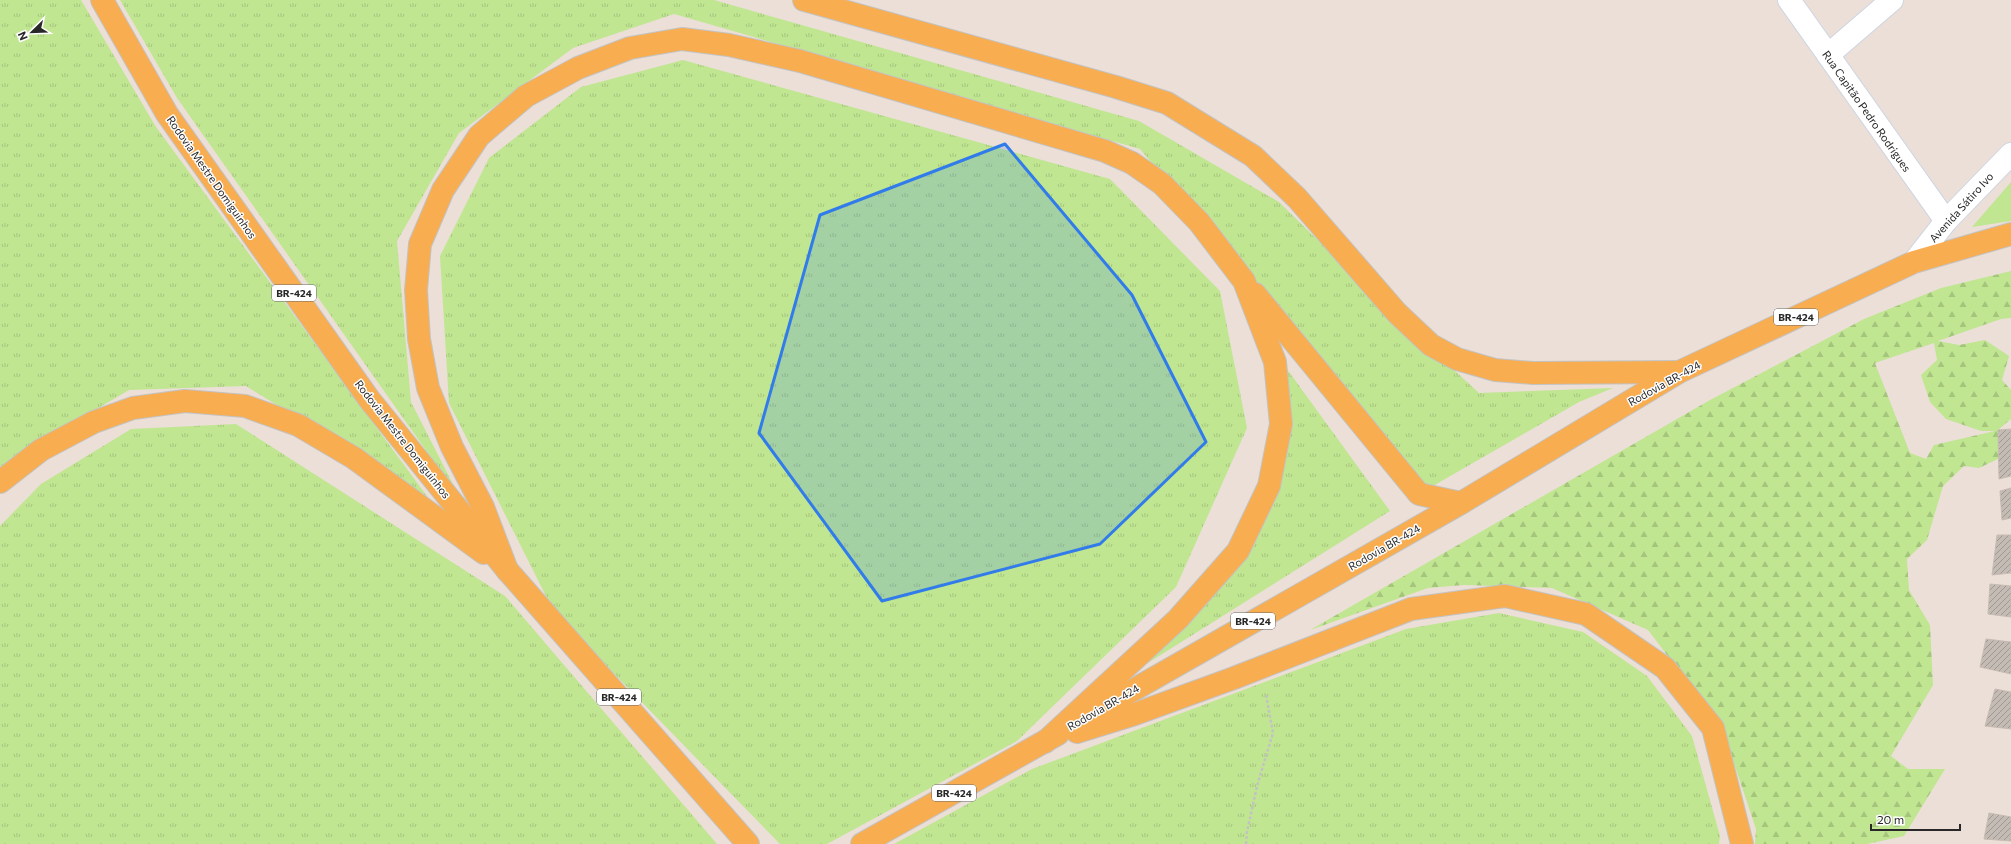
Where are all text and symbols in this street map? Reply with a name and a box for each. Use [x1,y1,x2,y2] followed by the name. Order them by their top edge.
[12,12,52,52] north arrow
[15,30,30,42] text: N
[1820,48,1914,174] street label: Rua Capitão Pedro Rodrigues
[165,113,259,241] street label: Rodovia Mestre Domiguinhos
[1926,169,1996,245] street label: Avenida Sátiro Ivo
[272,285,316,301] road number: BR-424
[1774,309,1818,325] road number: BR-424
[1626,358,1703,408] street label: Rodovia BR-424
[353,377,453,501] street label: Rodovia Mestre Domiguinhos
[1346,521,1423,573] street label: Rodovia BR-424
[1231,613,1275,629] road number: BR-424
[1065,681,1142,733] street label: Rodovia BR-424
[597,689,641,705] road number: BR-424
[932,785,976,801] road number: BR-424
[1871,806,1960,832] scale bar
[1877,812,1904,826] text: 20 m

